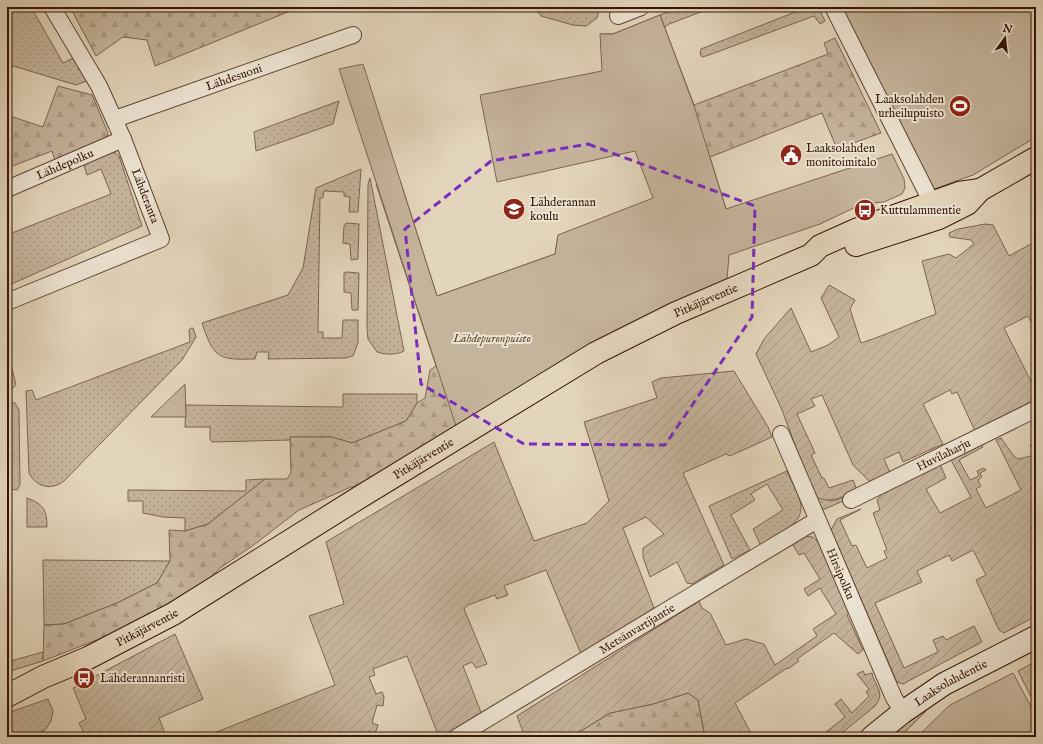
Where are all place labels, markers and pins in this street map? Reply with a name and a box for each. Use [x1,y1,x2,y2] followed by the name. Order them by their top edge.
[875,92,945,122] place label: Laaksolahden urheilupuisto
[947,93,973,119] sports icon: Laaksolahden urheilupuisto
[806,141,877,170] place label: Laaksolahden monitoimitalo
[778,142,804,168] public building icon: Laaksolahden monitoimitalo
[530,195,597,224] place label: Lähderannan koulu
[501,196,527,222] school or university icon: Lähderannan koulu
[852,197,878,223] bus stop icon: Kuttulammentie
[880,203,961,218] place label: Kuttulammentie
[71,665,97,691] bus stop icon: Lähderannanristi
[100,671,185,686] place label: Lähderannanristi

